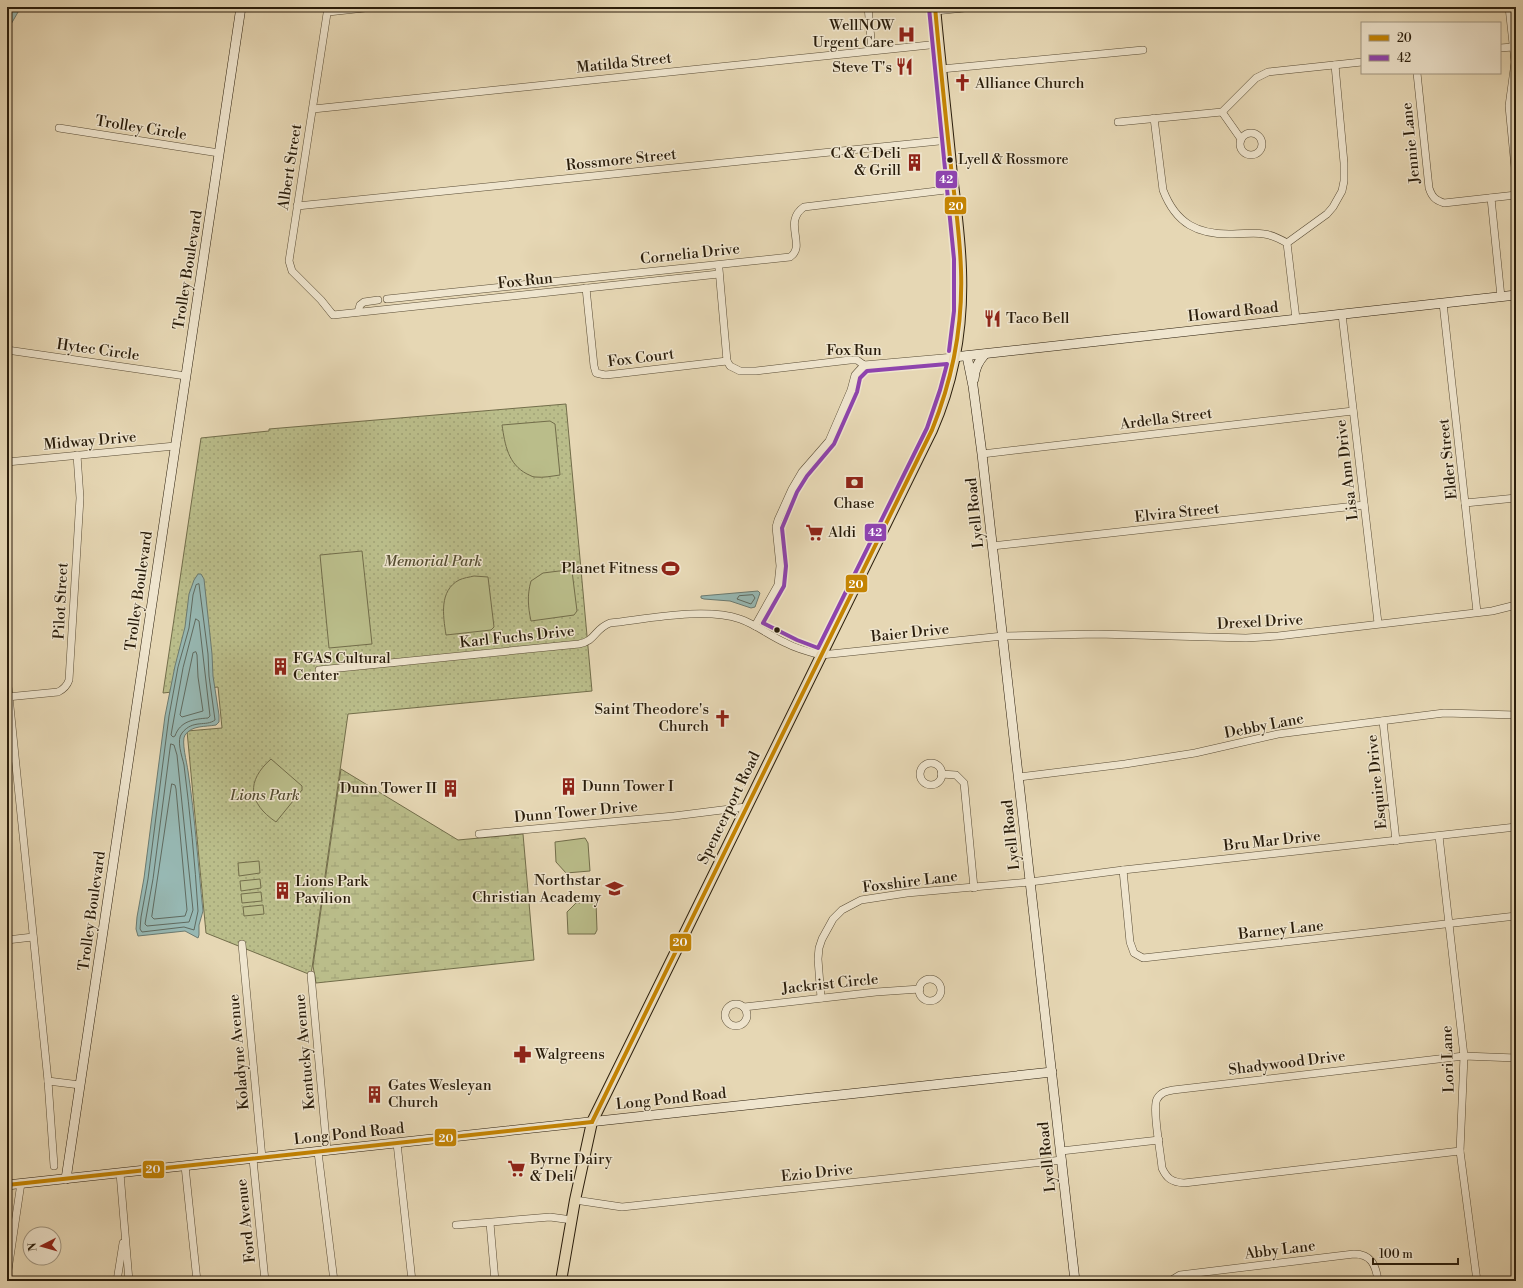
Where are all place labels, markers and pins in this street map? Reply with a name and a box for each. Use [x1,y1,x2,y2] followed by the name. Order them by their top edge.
[813,16,894,52] place label: WellNOW Urgent Care
[897,24,917,44] hospital icon: WellNOW Urgent Care
[895,57,915,77] restaurant icon: Steve T's
[832,58,892,77] place label: Steve T's
[952,73,972,93] church icon: Alliance Church
[974,74,1084,93] place label: Alliance Church
[830,144,902,180] place label: C & C Deli & Grill
[958,151,1069,169] place label: Lyell & Rossmore
[904,152,924,172] building icon: C & C Deli & Grill
[945,155,955,165] marker: Lyell & Rossmore
[983,308,1003,328] restaurant icon: Taco Bell
[1006,309,1070,328] place label: Taco Bell
[844,472,864,492] bank icon: Chase
[834,494,874,513] place label: Chase
[805,522,825,542] supermarket icon: Aldi
[827,523,856,542] place label: Aldi
[661,558,681,578] sports icon: Planet Fitness
[561,559,658,578] place label: Planet Fitness
[772,625,782,635] unlabelled marker
[293,649,391,685] place label: FGAS Cultural Center
[270,657,290,677] building icon: FGAS Cultural Center
[594,700,709,736] place label: Saint Theodore's Church
[712,708,732,728] church icon: Saint Theodore's Church
[559,776,579,796] building icon: Dunn Tower I
[582,777,674,796] place label: Dunn Tower I
[440,778,460,798] building icon: Dunn Tower II
[340,779,437,798] place label: Dunn Tower II
[472,871,602,907] place label: Northstar Christian Academy
[295,872,369,908] place label: Lions Park Pavilion
[604,879,624,899] school or university icon: Northstar Christian Academy
[272,880,292,900] building icon: Lions Park Pavilion
[512,1044,532,1064] pharmacy icon: Walgreens
[534,1045,605,1064] place label: Walgreens
[388,1076,492,1112] place label: Gates Wesleyan Church
[365,1084,385,1104] building icon: Gates Wesleyan Church
[529,1150,613,1186] place label: Byrne Dairy & Deli
[507,1158,527,1178] supermarket icon: Byrne Dairy & Deli

